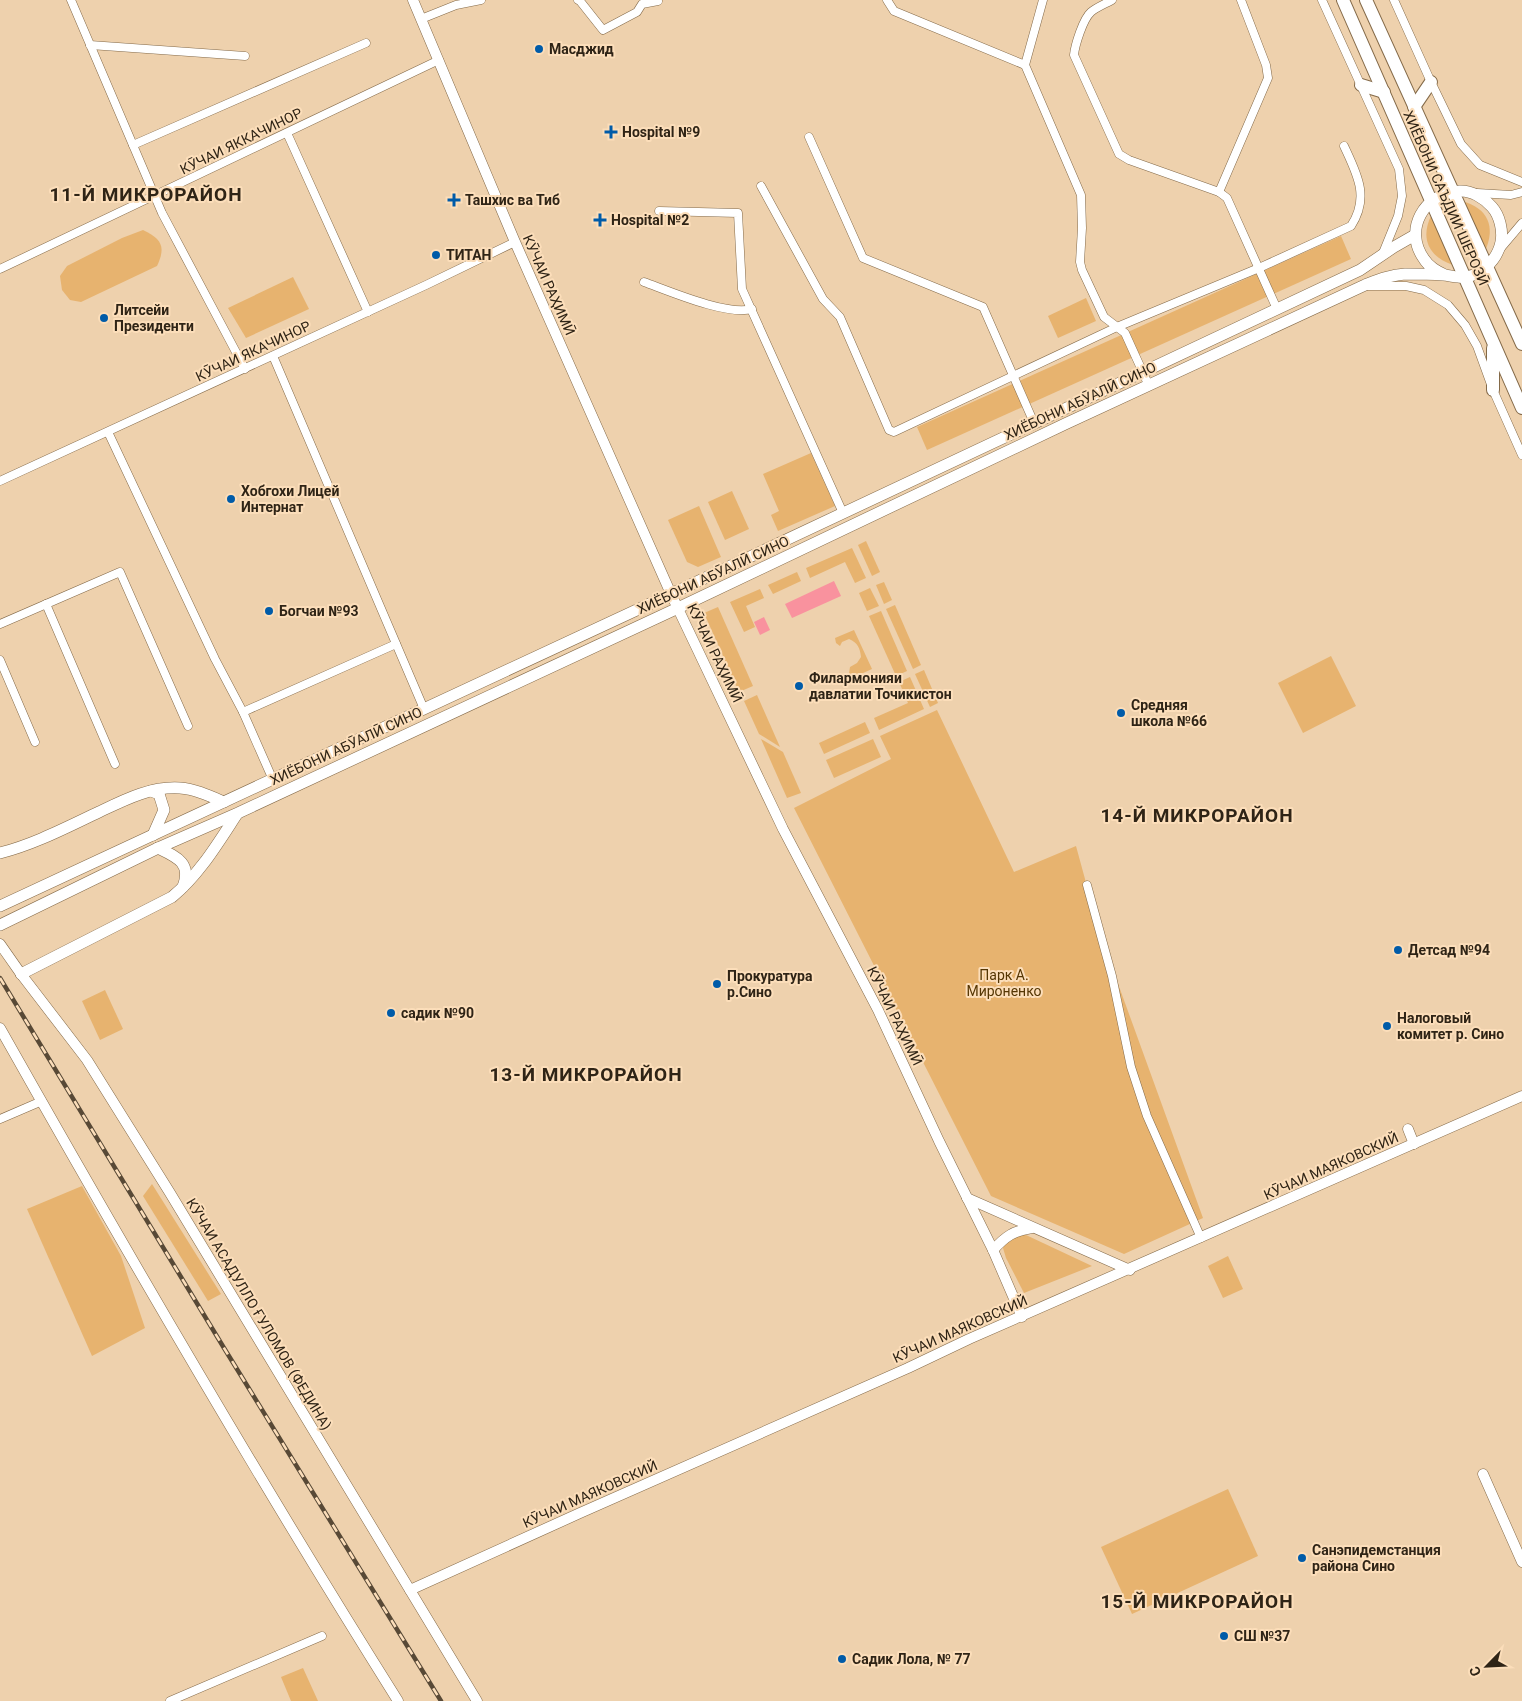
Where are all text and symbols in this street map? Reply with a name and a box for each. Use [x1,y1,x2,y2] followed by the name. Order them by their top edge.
[549,41,614,57] place label: Масджид
[533,43,545,55] marker: Масджид
[177,104,305,178] street label: КӮЧАИ ЯККАЧИНОР
[1400,108,1492,288] street label: ХИЁБОНИ САЪДИИ ШЕРОЗӢ
[622,124,700,140] place label: Hospital №9
[604,125,618,139] marker: Hospital №9
[49,183,243,206] district label: 11-Й МИКРОРАЙОН
[465,192,560,208] place label: Ташхис ва Тиб
[447,193,461,207] marker: Ташхис ва Тиб
[611,212,689,228] place label: Hospital №2
[593,213,607,227] marker: Hospital №2
[520,232,578,338] street label: КӮЧАИ РАҲИМӢ
[446,247,492,263] place label: ТИТАН
[430,249,442,261] marker: ТИТАН
[114,302,194,334] place label: Литсейи Президенти
[98,312,110,324] marker: Литсейи Президенти
[193,317,313,385] street label: КӮЧАИ ЯКАЧИНОР
[1001,359,1159,443] street label: ХИЁБОНИ АБӮАЛӢ СИНО
[241,483,339,515] place label: Хобгохи Лицей Интернат
[225,493,237,505] marker: Хобгохи Лицей Интернат
[634,533,792,617] street label: ХИЁБОНИ АБӮАЛӢ СИНО
[684,601,746,705] street label: КӮЧАИ РАҲИМӢ
[279,603,358,619] place label: Богчаи №93
[263,605,275,617] marker: Богчаи №93
[809,670,952,702] place label: Филармонияи давлатии Точикистон
[793,680,805,692] marker: Филармонияи давлатии Точикистон
[1131,697,1207,729] place label: Средняя школа №66
[267,704,425,788] street label: ХИЁБОНИ АБӮАЛӢ СИНО
[1115,707,1127,719] marker: Средняя школа №66
[1100,804,1294,827] district label: 14-Й МИКРОРАЙОН
[1408,942,1490,958] place label: Детсад №94
[1392,944,1404,956] marker: Детсад №94
[864,964,926,1068] street label: КӮЧАИ РАҲИМӢ
[966,967,1042,999] park label: Парк А. Мироненко
[727,968,813,1000] place label: Прокуратура р.Сино
[711,978,723,990] marker: Прокуратура р.Сино
[401,1005,474,1021] place label: садик №90
[385,1007,397,1019] marker: садик №90
[1397,1010,1504,1042] place label: Налоговый комитет р. Сино
[1381,1020,1393,1032] marker: Налоговый комитет р. Сино
[489,1063,683,1086] district label: 13-Й МИКРОРАЙОН
[1261,1129,1401,1203] street label: КӮЧАИ МАЯКОВСКИЙ
[182,1195,335,1433] street label: КӮЧАИ АСАДУЛЛО ҒУЛОМОВ (ФЕДИНА)
[890,1292,1030,1366] street label: КӮЧАИ МАЯКОВСКИЙ
[520,1457,660,1531] street label: КӮЧАИ МАЯКОВСКИЙ
[1312,1542,1441,1574] place label: Санэпидемстанция района Сино
[1296,1552,1308,1564] marker: Санэпидемстанция района Сино
[1100,1590,1294,1613] district label: 15-Й МИКРОРАЙОН
[1234,1628,1290,1644] place label: СШ №37
[1218,1630,1230,1642] marker: СШ №37
[1462,1641,1512,1691] north arrow
[852,1651,970,1667] place label: Садик Лола, № 77
[836,1653,848,1665] marker: Садик Лола, № 77
[1466,1664,1484,1679] text: С

